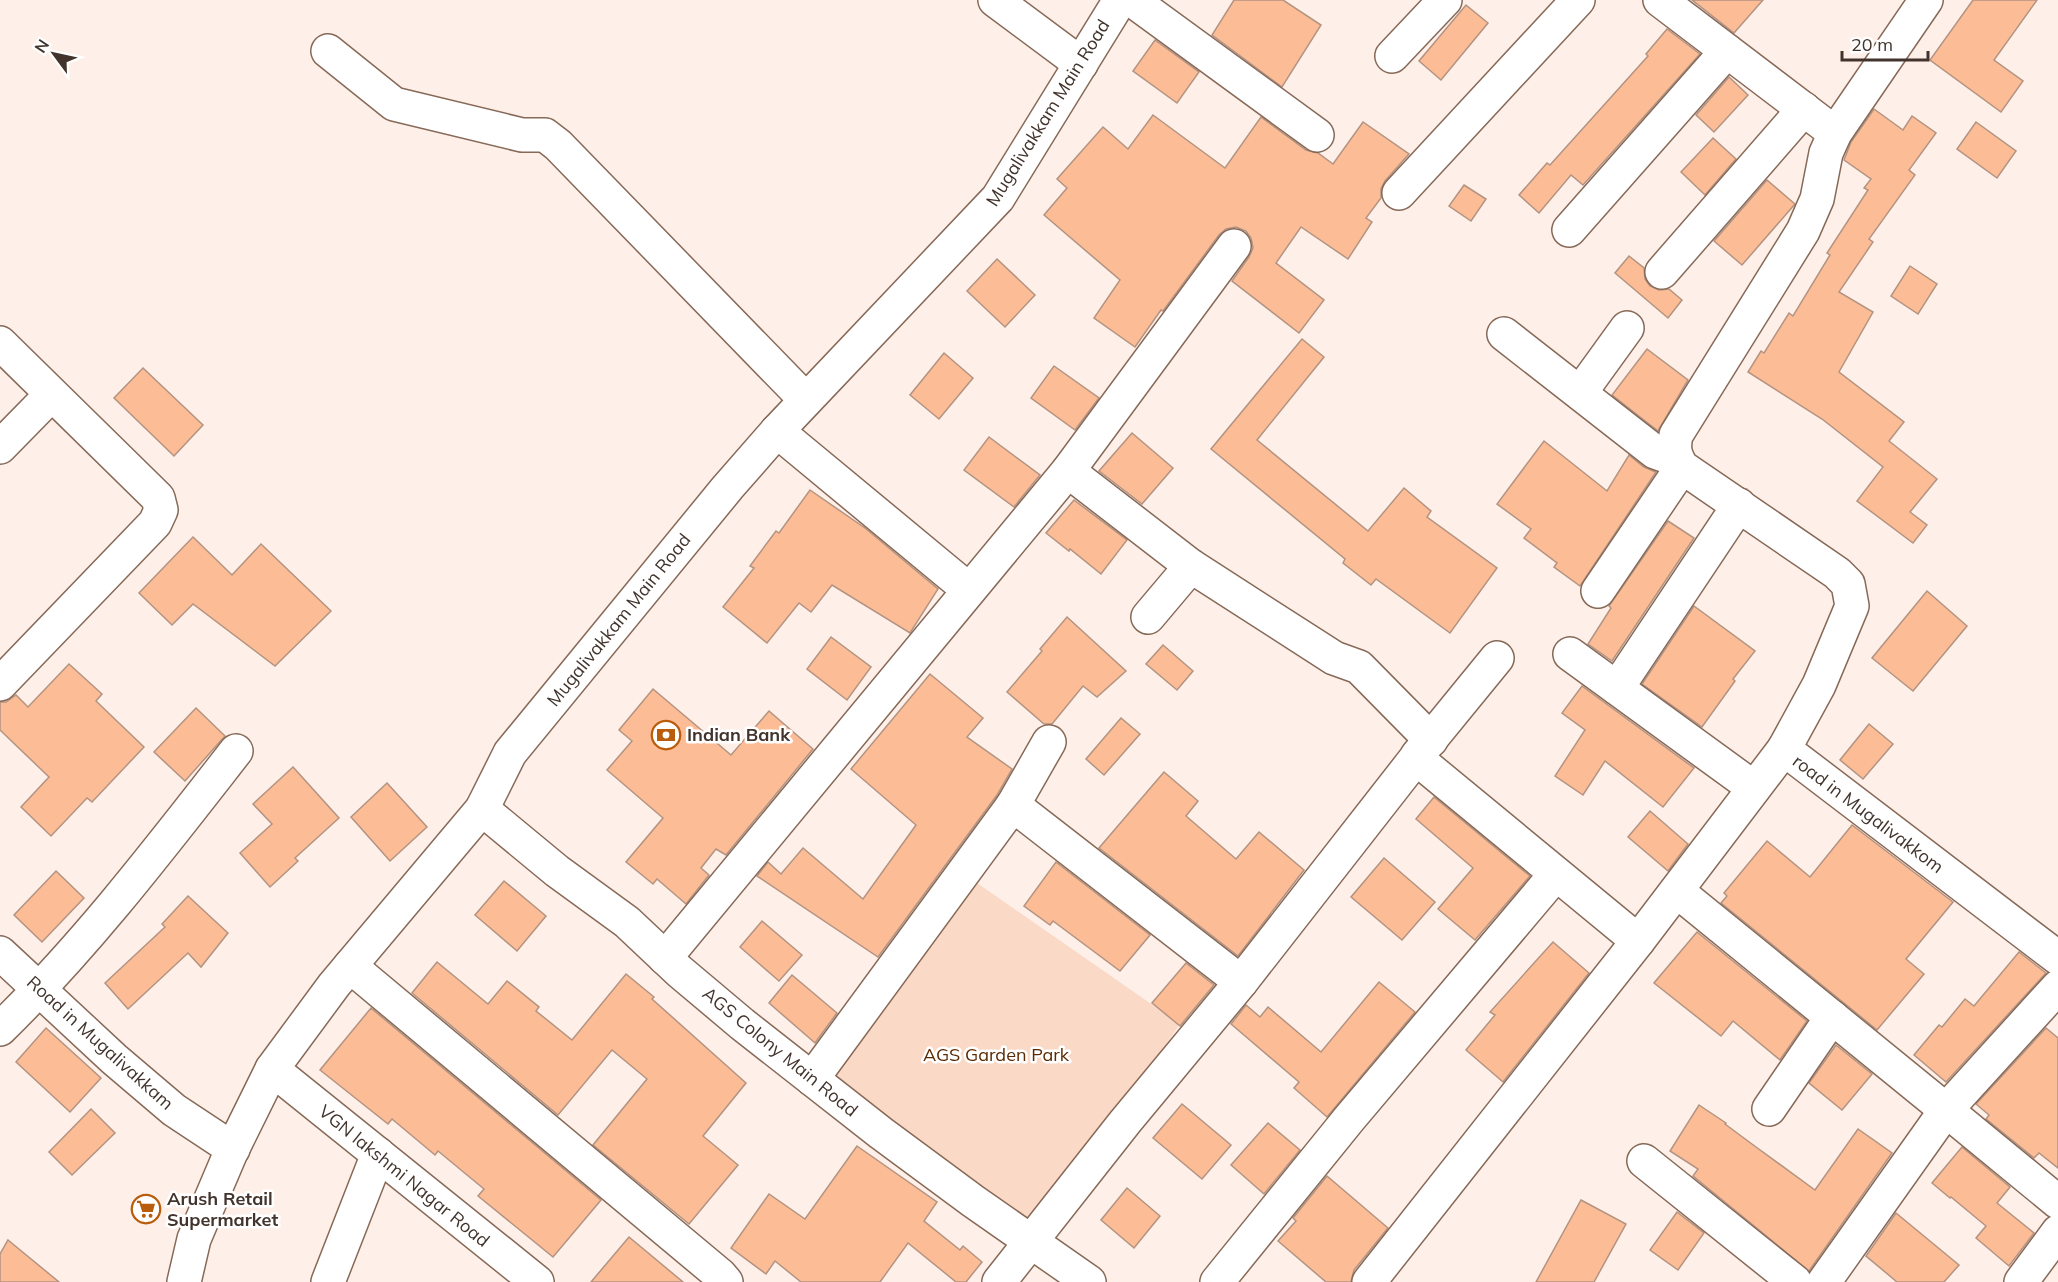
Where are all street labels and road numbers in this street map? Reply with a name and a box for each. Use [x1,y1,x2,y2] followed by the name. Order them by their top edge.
[981,15,1115,210] street label: Mugalivakkam Main Road
[542,529,695,711] street label: Mugalivakkam Main Road
[1788,749,1948,878] street label: road in Mugalivakkom
[22,971,178,1115] street label: Road in Mugalivakkam
[698,982,863,1121] street label: AGS Colony Main Road
[314,1100,494,1252] street label: VGN lakshmi Nagar Road

